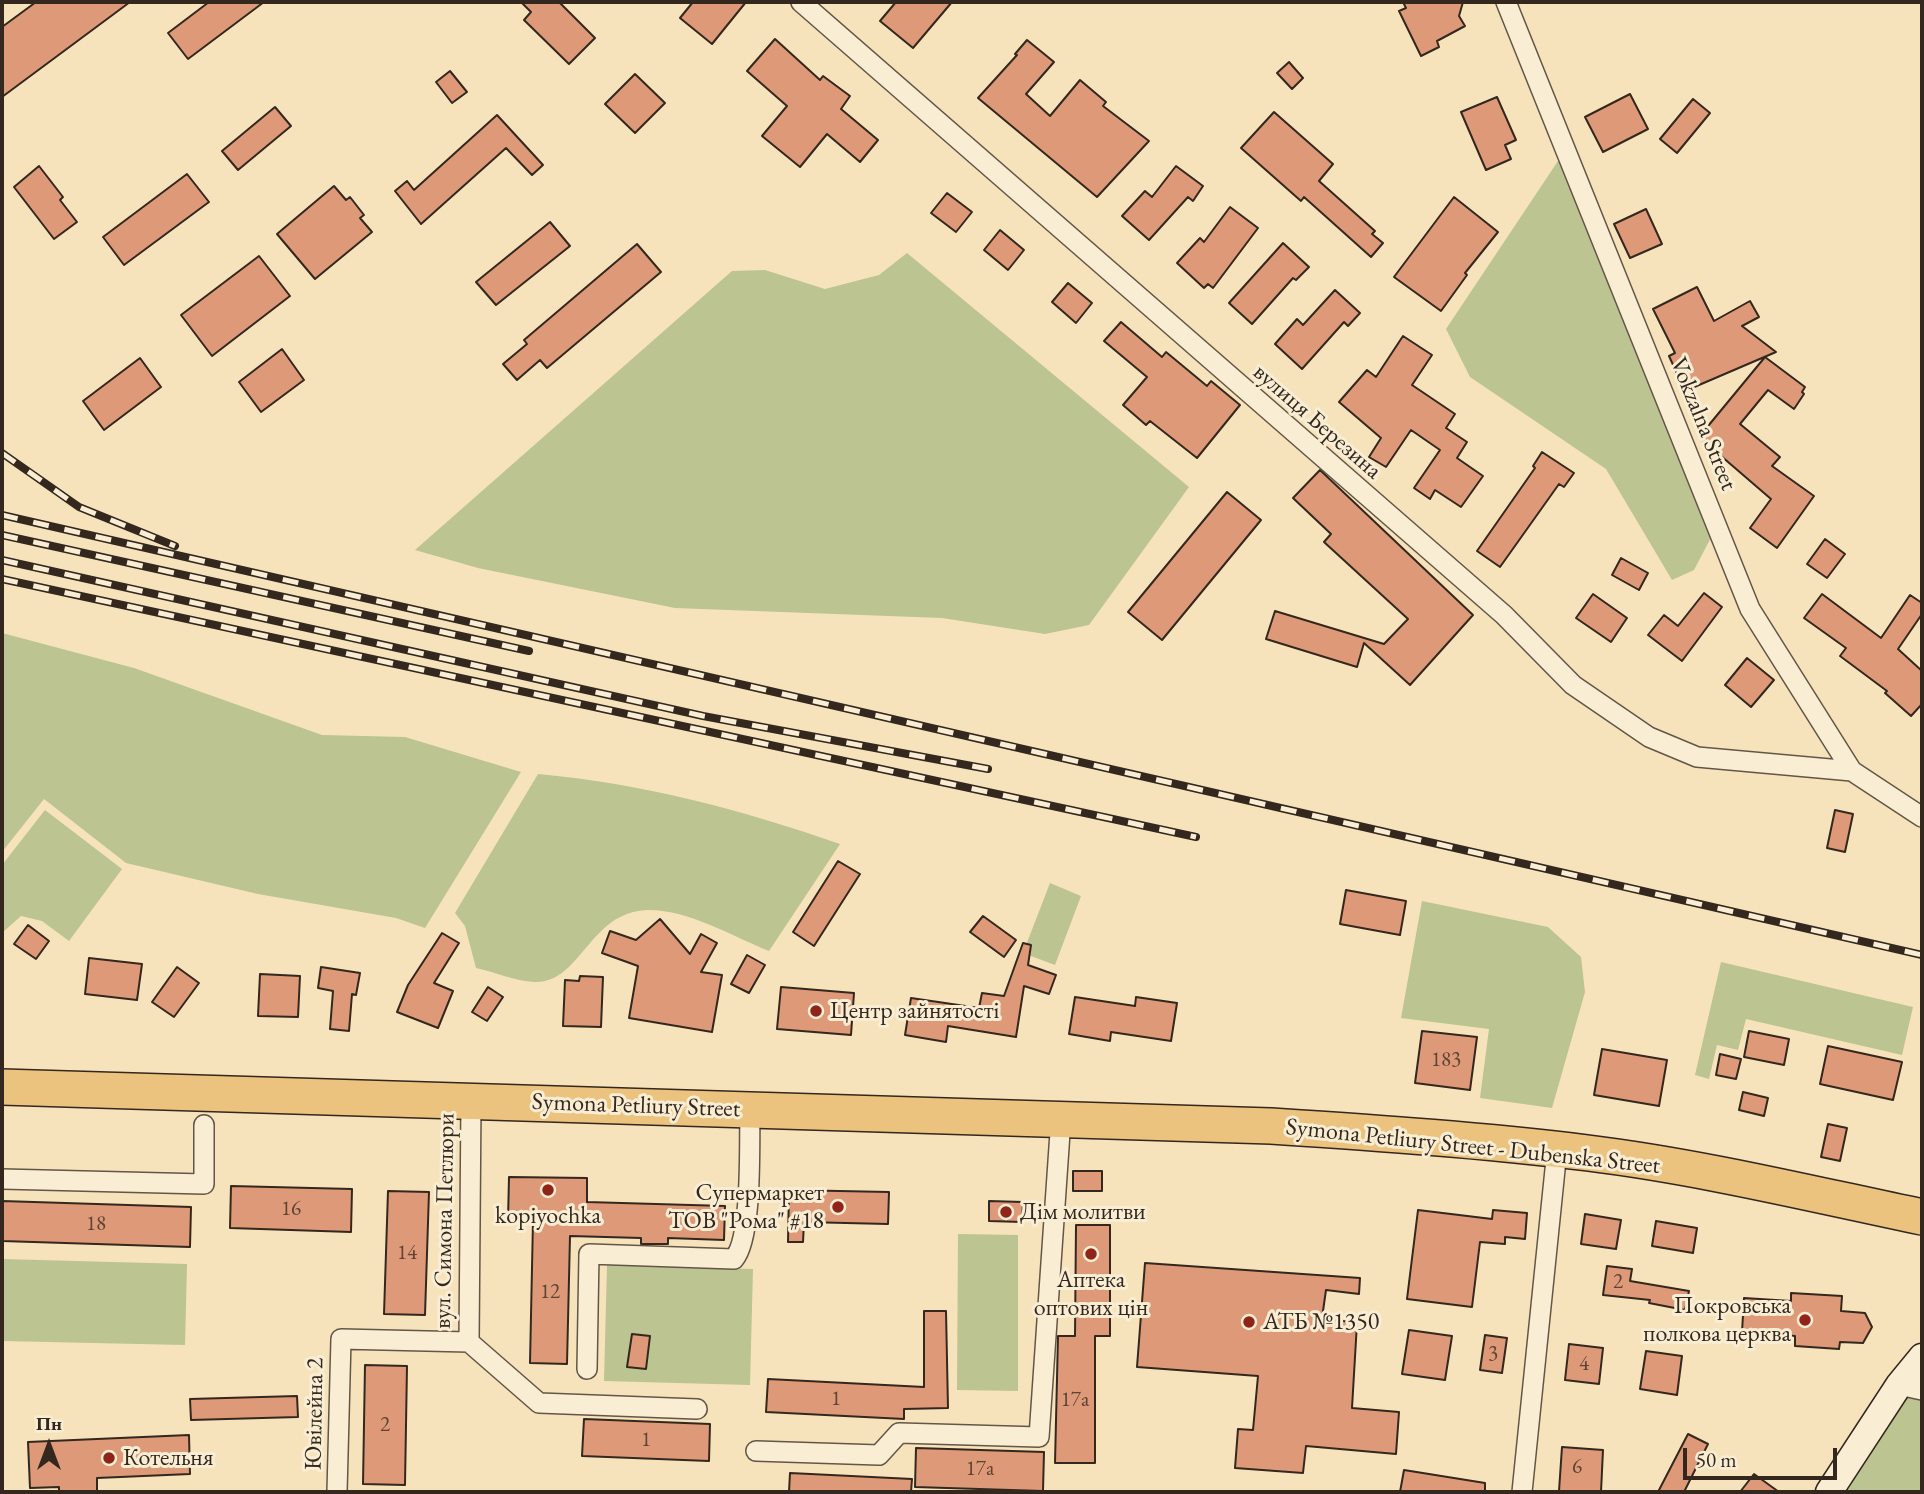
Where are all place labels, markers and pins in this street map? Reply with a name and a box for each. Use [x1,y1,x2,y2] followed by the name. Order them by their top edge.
[830,997,999,1025] place label: Центр зайнятості
[808,1003,824,1019] marker: Центр зайнятості
[668,1179,824,1235] place label: Супермаркет ТОВ "Рома" #18
[540,1182,556,1198] marker: kopiyochka
[1020,1198,1146,1226] place label: Дім молитви
[830,1199,846,1215] marker: Супермаркет ТОВ "Рома" #18
[495,1202,601,1230] place label: kopiyochka
[998,1204,1014,1220] marker: Дім молитви
[1083,1246,1099,1262] marker: Аптека оптових цін
[1034,1266,1148,1322] place label: Аптека оптових цін
[1643,1292,1791,1348] place label: Покровська полкова церква
[1263,1308,1379,1336] place label: АТБ №1350
[1797,1312,1813,1328] marker: Покровська полкова церква
[1241,1314,1257,1330] marker: АТБ №1350
[123,1444,214,1472] place label: Котельня
[101,1450,117,1466] marker: Котельня

